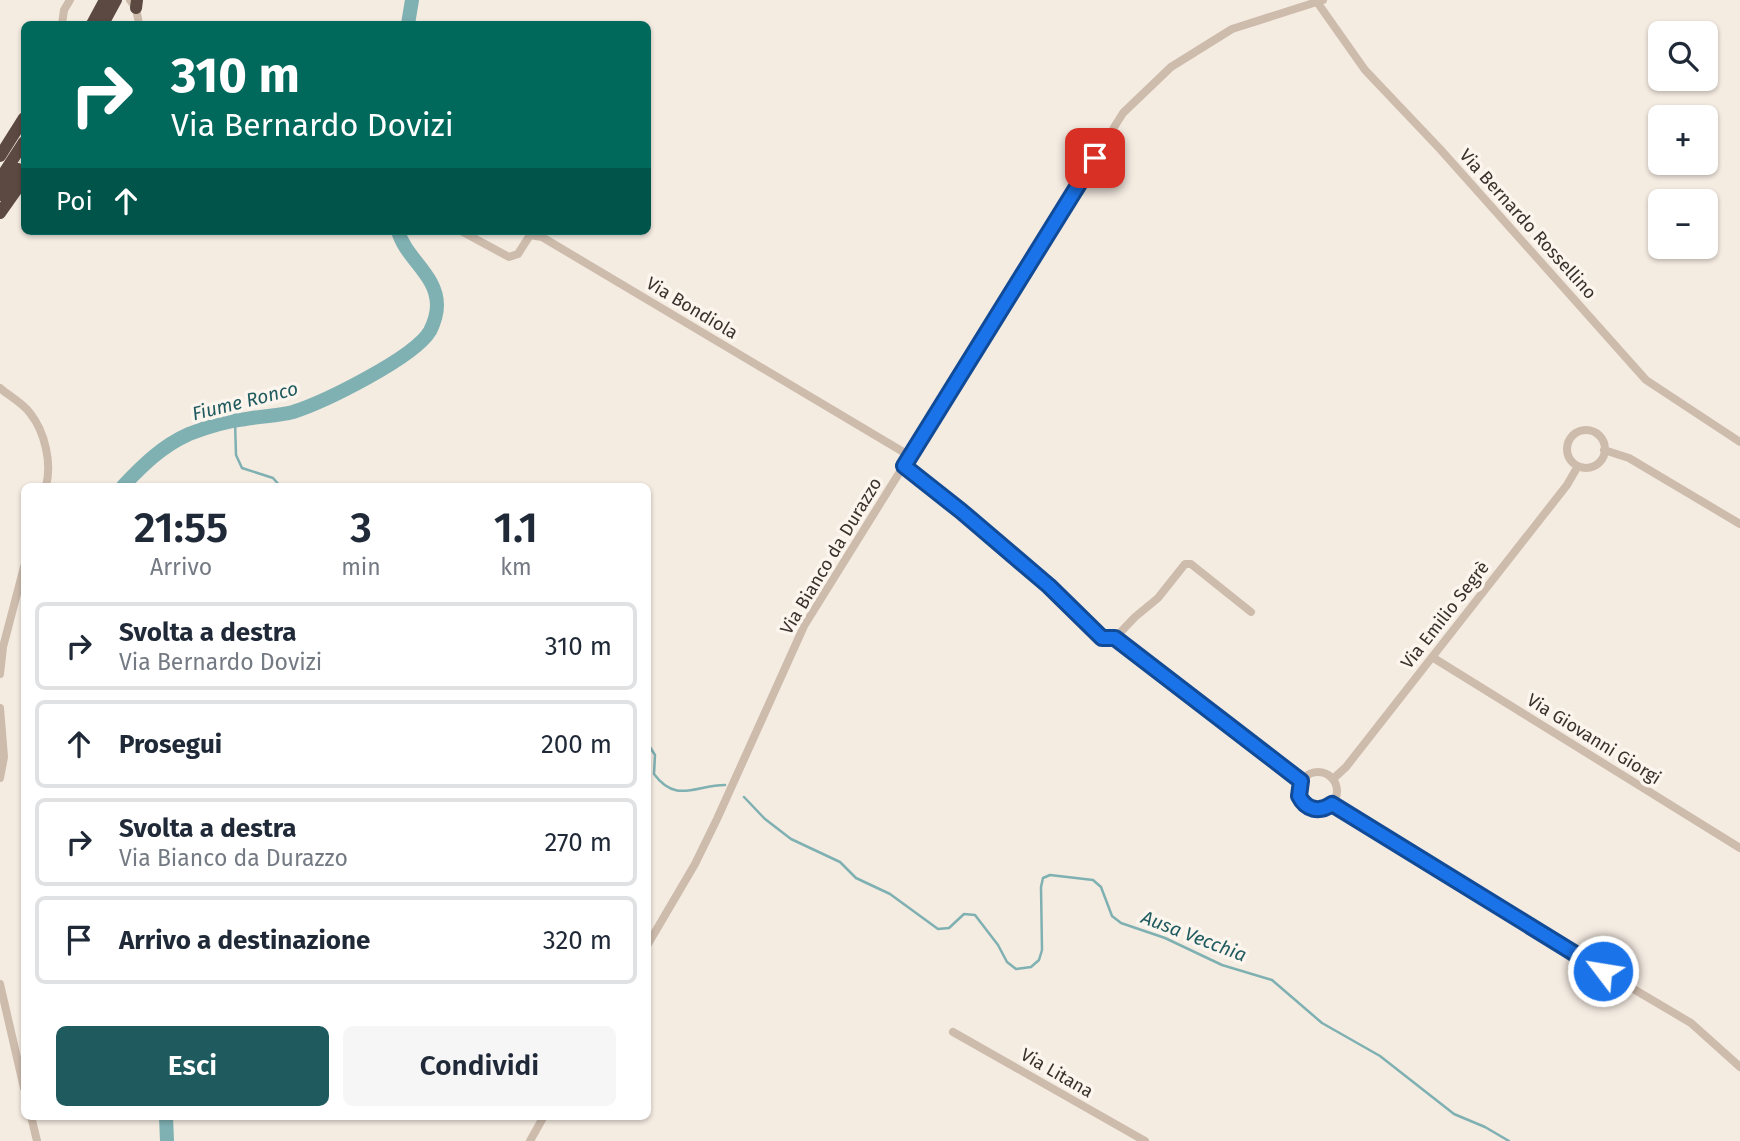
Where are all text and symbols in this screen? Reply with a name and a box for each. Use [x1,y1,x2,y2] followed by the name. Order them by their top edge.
[1648,21,1718,259] map controls
[1648,21,1718,91] button: search
[171,46,300,105] text: 310 m
[56,49,147,140] icon: right
[1648,105,1718,175] button: +
[171,106,454,144] text: Via Bernardo Dovizi
[1065,128,1125,188] pin
[1076,139,1114,177] icon: arrive
[1455,144,1601,304] street label: Via Bernardo Rossellino
[107,182,145,220] icon: ahead
[56,186,93,217] text: Poi
[1648,189,1718,259] button: −
[642,272,742,344] street label: Via Bondiola
[190,377,300,425] water label: Fiume Ronco
[775,474,887,638] street label: Via Bianco da Durazzo
[134,503,228,553] text: 21:55
[350,503,372,553] text: 3
[494,503,538,553] text: 1.1
[150,553,212,581] text: Arrivo
[341,553,381,581] text: min
[500,553,532,581] text: km
[1396,557,1494,673] street label: Via Emilio Segrè
[119,617,297,648] text: Svolta a destra
[60,627,98,665] icon: right
[545,631,612,662] text: 310 m
[119,648,322,676] text: Via Bernardo Dovizi
[1523,689,1665,789] street label: Via Giovanni Giorgi
[60,725,98,763] icon: ahead
[119,729,222,760] text: Prosegui
[541,729,612,760] text: 200 m
[119,813,297,844] text: Svolta a destra
[60,823,98,861] icon: right
[544,827,612,858] text: 270 m
[119,844,348,872] text: Via Bianco da Durazzo
[1137,905,1250,967] water label: Ausa Vecchia
[60,921,98,959] icon: arrive
[119,925,370,956] text: Arrivo a destinazione
[543,925,612,956] text: 320 m
[1566,934,1640,1008] position arrow
[56,1026,329,1106] button: Esci
[343,1026,616,1106] button: Condividi
[1017,1043,1097,1103] street label: Via Litana

